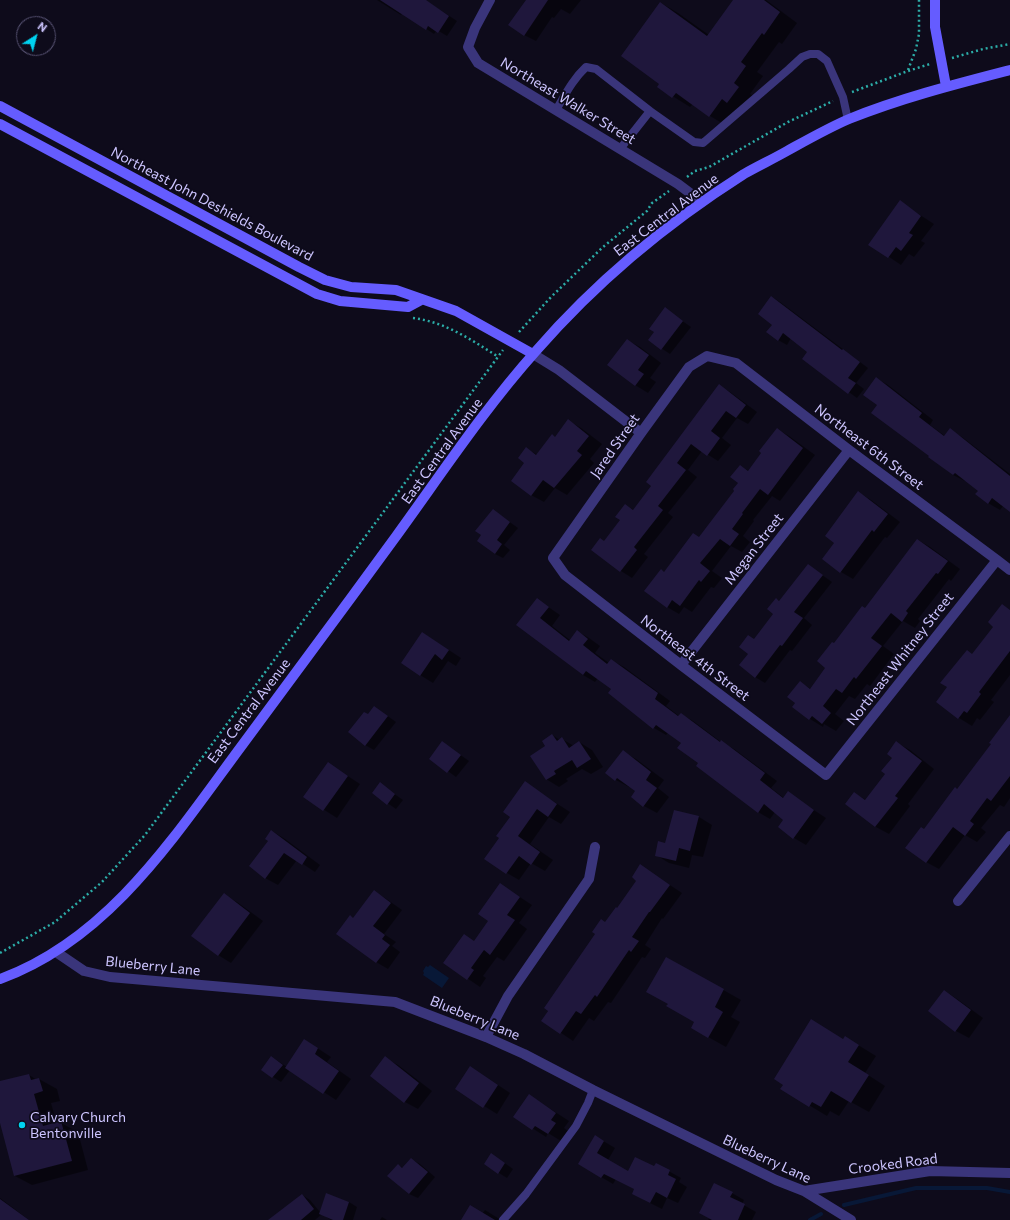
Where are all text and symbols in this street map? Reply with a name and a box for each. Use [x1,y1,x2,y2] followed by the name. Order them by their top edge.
[16,16,56,56] north arrow
[36,19,50,34] text: N
[497,54,639,148] street label: Northeast Walker Street
[108,143,316,265] street label: Northeast John Deshields Boulevard
[610,170,722,260] street label: East Central Avenue
[398,395,486,507] street label: East Central Avenue
[811,400,927,494] street label: Northeast 6th Street
[587,411,643,481] street label: Jared Street
[721,510,787,588] street label: Megan Street
[843,589,957,729] street label: Northeast Whitney Street
[637,612,753,704] street label: Northeast 4th Street
[204,655,294,767] street label: East Central Avenue
[105,953,201,979] street label: Blueberry Lane
[428,992,522,1044] street label: Blueberry Lane
[30,1109,126,1142] place label: Calvary Church Bentonville
[17,1120,27,1130] marker: Calvary Church Bentonville
[720,1131,814,1187] street label: Blueberry Lane
[847,1150,939,1178] street label: Crooked Road

